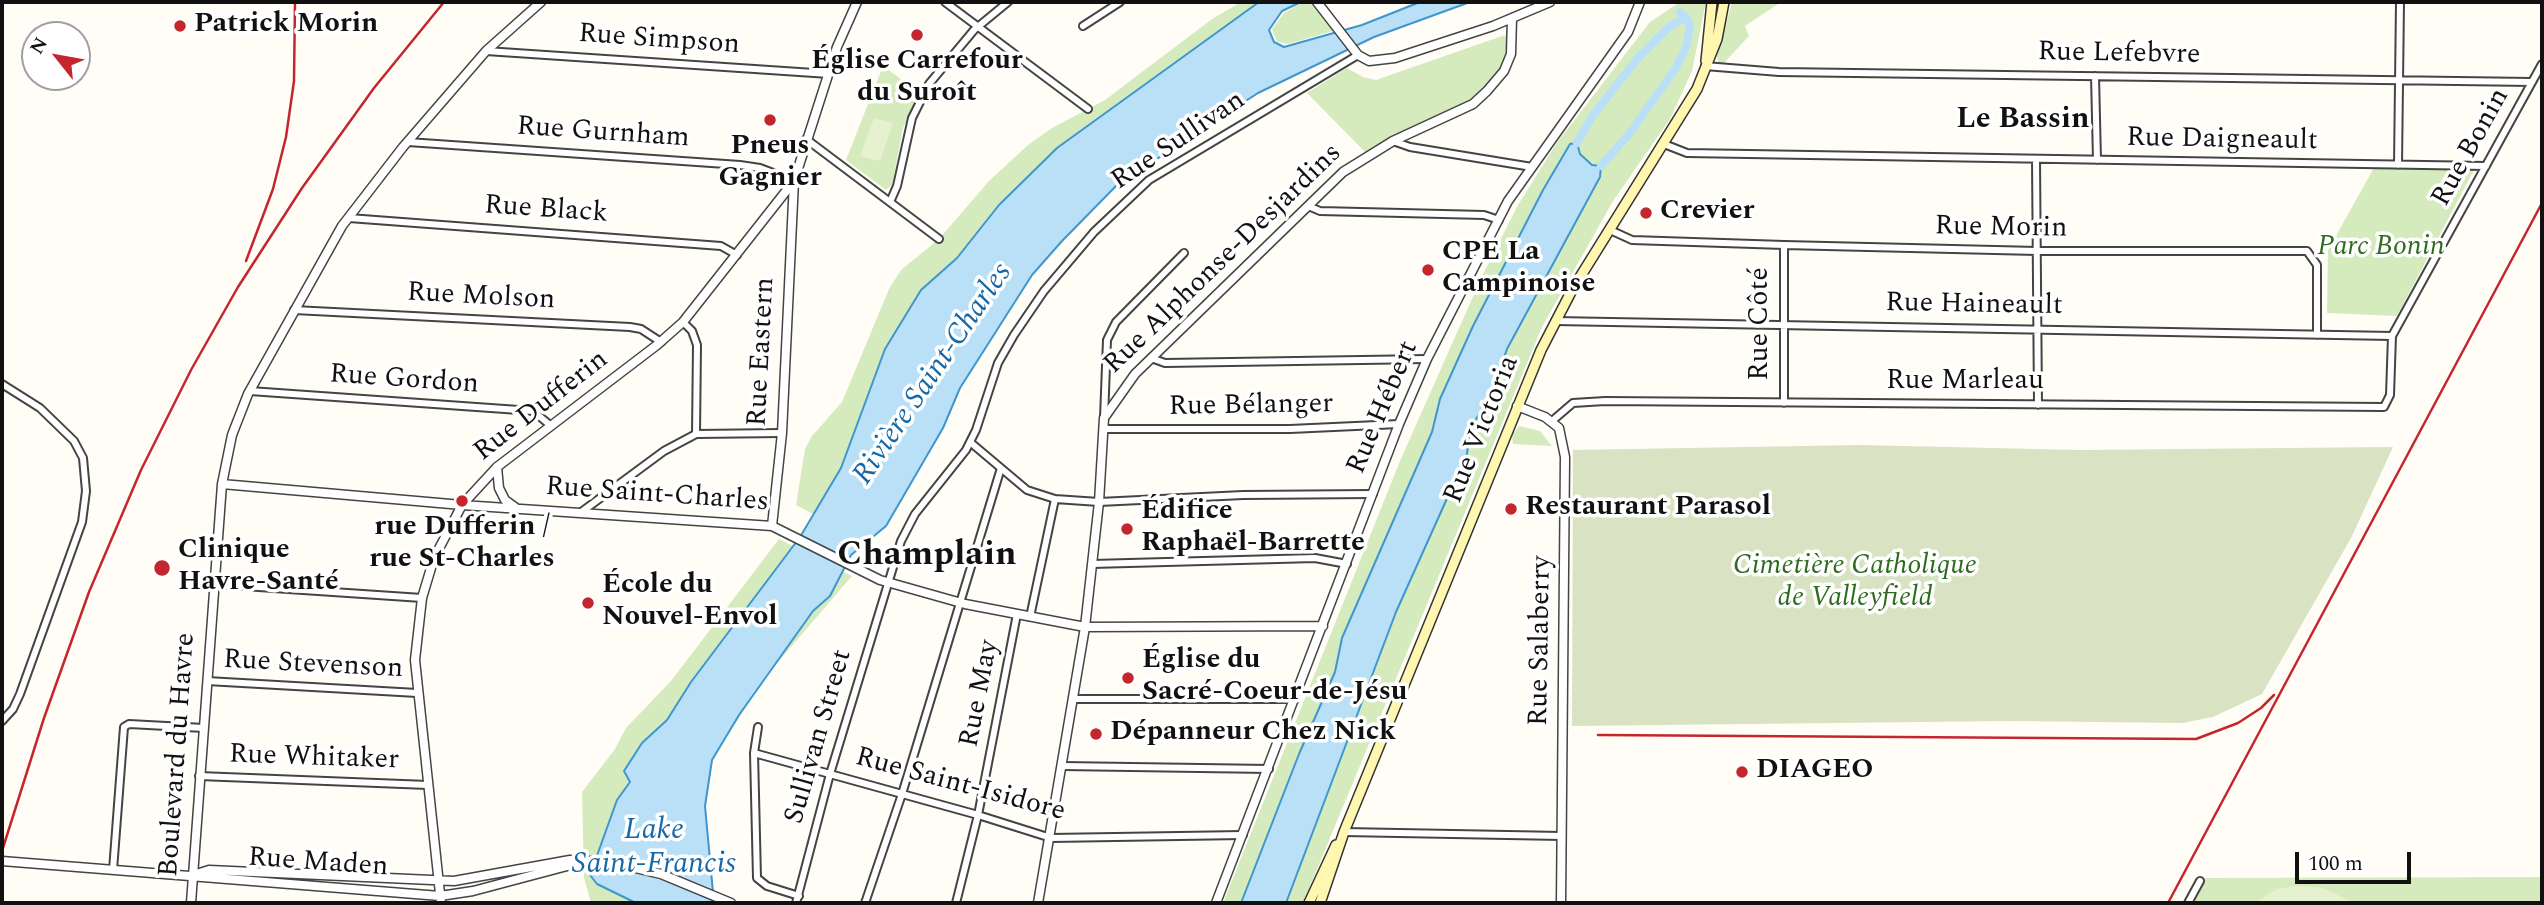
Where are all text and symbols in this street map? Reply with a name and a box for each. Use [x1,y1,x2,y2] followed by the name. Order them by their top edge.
[194,9,378,43] place label: Patrick Morin
[172,18,188,34] marker: Patrick Morin
[577,19,741,63] street label: Rue Simpson
[21,21,91,91] north arrow
[909,27,925,43] marker: Église Carrefour du Suroît
[23,32,56,60] text: N
[2037,37,2201,73] street label: Rue Lefebvre
[811,46,1023,112] place label: Église Carrefour du Suroît
[2426,83,2518,213] street label: Rue Bonin
[1106,85,1252,199] street label: Rue Sullivan
[1956,103,2090,139] district label: Le Bassin
[515,111,691,157] street label: Rue Gurnham
[762,112,778,128] marker: Pneus Gagnier
[2126,123,2318,159] street label: Rue Daigneault
[718,131,822,197] place label: Pneus Gagnier
[1098,138,1350,382] street label: Rue Alphonse-Desjardins
[483,190,609,232] street label: Rue Black
[1660,196,1754,230] place label: Crevier
[1638,205,1654,221] marker: Crevier
[1934,211,2068,247] street label: Rue Morin
[2317,232,2445,266] park label: Parc Bonin
[1442,237,1595,303] place label: CPE La Campinoise
[847,258,1021,492] water label: Rivière Saint-Charles
[1420,262,1436,278] marker: CPE La Campinoise
[1745,267,1779,381] street label: Rue Côté
[406,277,556,319] street label: Rue Molson
[742,277,784,427] street label: Rue Eastern
[1885,288,2063,324] street label: Rue Haineault
[1341,336,1427,480] street label: Rue Hébert
[468,344,616,470] street label: Rue Dufferin
[1438,351,1528,509] street label: Rue Victoria
[328,359,480,403] street label: Rue Gordon
[1886,366,2044,400] street label: Rue Marleau
[1168,389,1334,425] street label: Rue Bélanger
[544,471,770,521] street label: Rue Saint-Charles
[1525,492,1771,526] place label: Restaurant Parasol
[454,493,470,509] marker: rue Dufferin / rue St-Charles
[1141,496,1365,562] place label: Édifice Raphaël-Barrette
[1503,501,1519,517] marker: Restaurant Parasol
[369,512,555,578] place label: rue Dufferin / rue St-Charles
[1119,521,1135,537] marker: Édifice Raphaël-Barrette
[178,535,339,601] place label: Clinique Havre-Santé
[837,536,1017,578] district label: Champlain
[1733,551,1977,617] park label: Cimetière Catholique de Valleyfield
[1524,555,1560,727] street label: Rue Salaberry
[152,558,172,578] marker: Clinique Havre-Santé
[602,570,777,636] place label: École du Nouvel-Envol
[580,595,596,611] marker: École du Nouvel-Envol
[154,632,204,878] street label: Boulevard du Havre
[954,637,1008,751] street label: Rue May
[222,645,404,687] street label: Rue Stevenson
[1142,645,1407,711] place label: Église du Sacré-Coeur-de-Jésu
[779,646,861,828] street label: Sullivan Street
[1120,670,1136,686] marker: Église du Sacré-Coeur-de-Jésu
[1110,717,1396,751] place label: Dépanneur Chez Nick
[1088,726,1104,742] marker: Dépanneur Chez Nick
[228,739,400,779] street label: Rue Whitaker
[851,742,1069,830] street label: Rue Saint-Isidore
[1756,755,1873,789] place label: DIAGEO
[1734,764,1750,780] marker: DIAGEO
[572,814,736,884] water label: Lake Saint-Francis
[2299,838,2414,882] scale bar
[247,842,389,886] street label: Rue Maden
[2308,848,2363,880] text: 100 m

